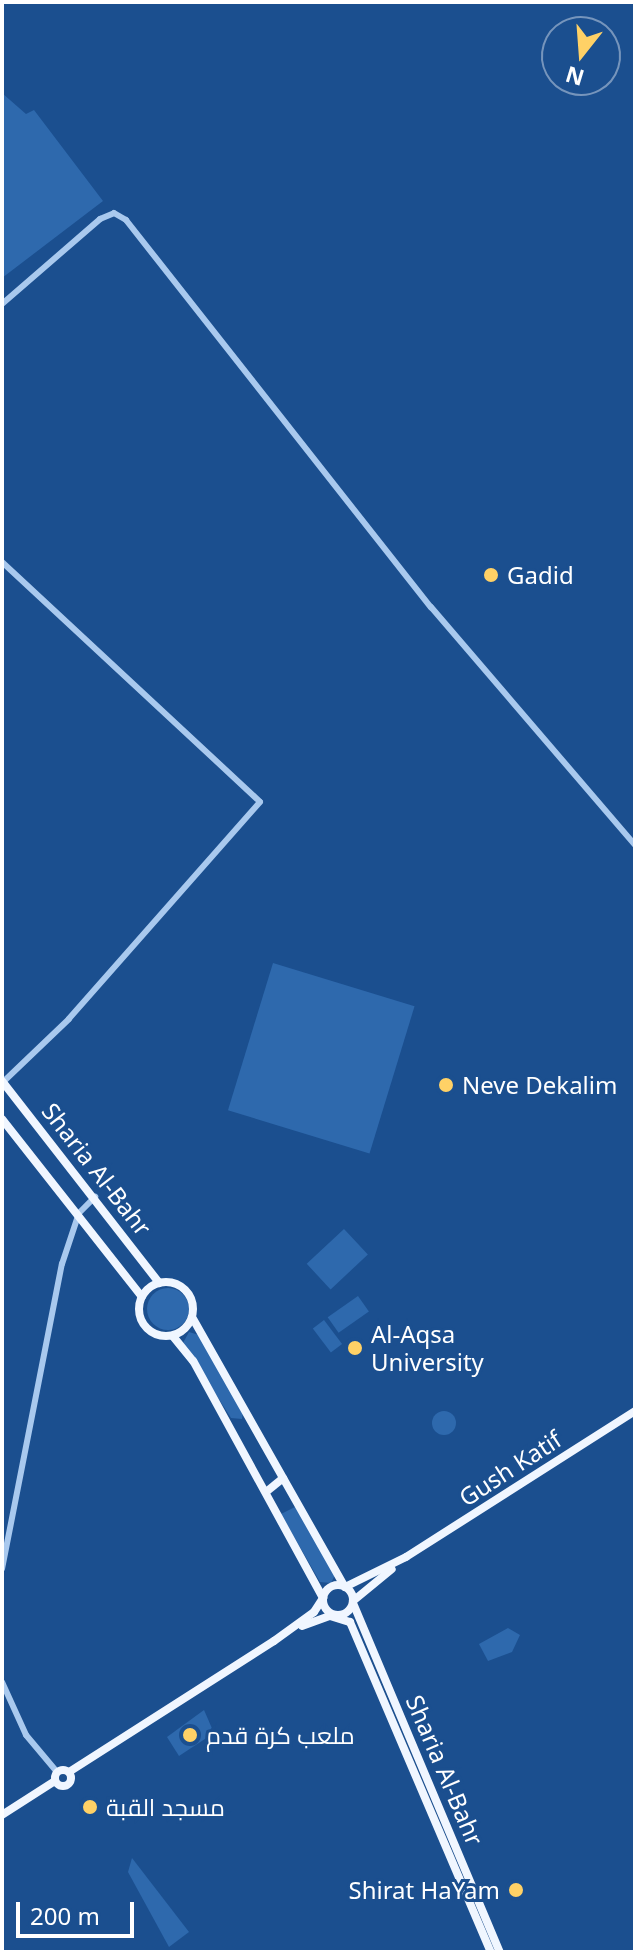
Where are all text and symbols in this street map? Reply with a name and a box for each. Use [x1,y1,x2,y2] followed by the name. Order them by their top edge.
[541,16,621,96] north arrow
[562,60,588,94] text: N
[507,561,574,589] place label: Gadid
[482,566,500,584] marker: Gadid
[462,1071,617,1099] place label: Neve Dekalim
[437,1076,455,1094] marker: Neve Dekalim
[36,1097,158,1241] street label: Sharia Al-Bahr
[371,1320,484,1376] place label: Al-Aqsa University
[346,1339,364,1357] marker: Al-Aqsa University
[453,1424,567,1512] street label: Gush Katif
[400,1691,490,1849] street label: Sharia Al-Bahr
[206,1721,355,1749] place label: ملعب كرة قدم
[181,1726,199,1744] marker: ملعب كرة قدم
[106,1793,225,1821] place label: مسجد القبة
[81,1798,99,1816] marker: مسجد القبة
[348,1876,500,1904] place label: Shirat HaYam
[507,1881,525,1899] marker: Shirat HaYam
[20,1886,138,1936] scale bar
[30,1899,100,1932] text: 200 m

